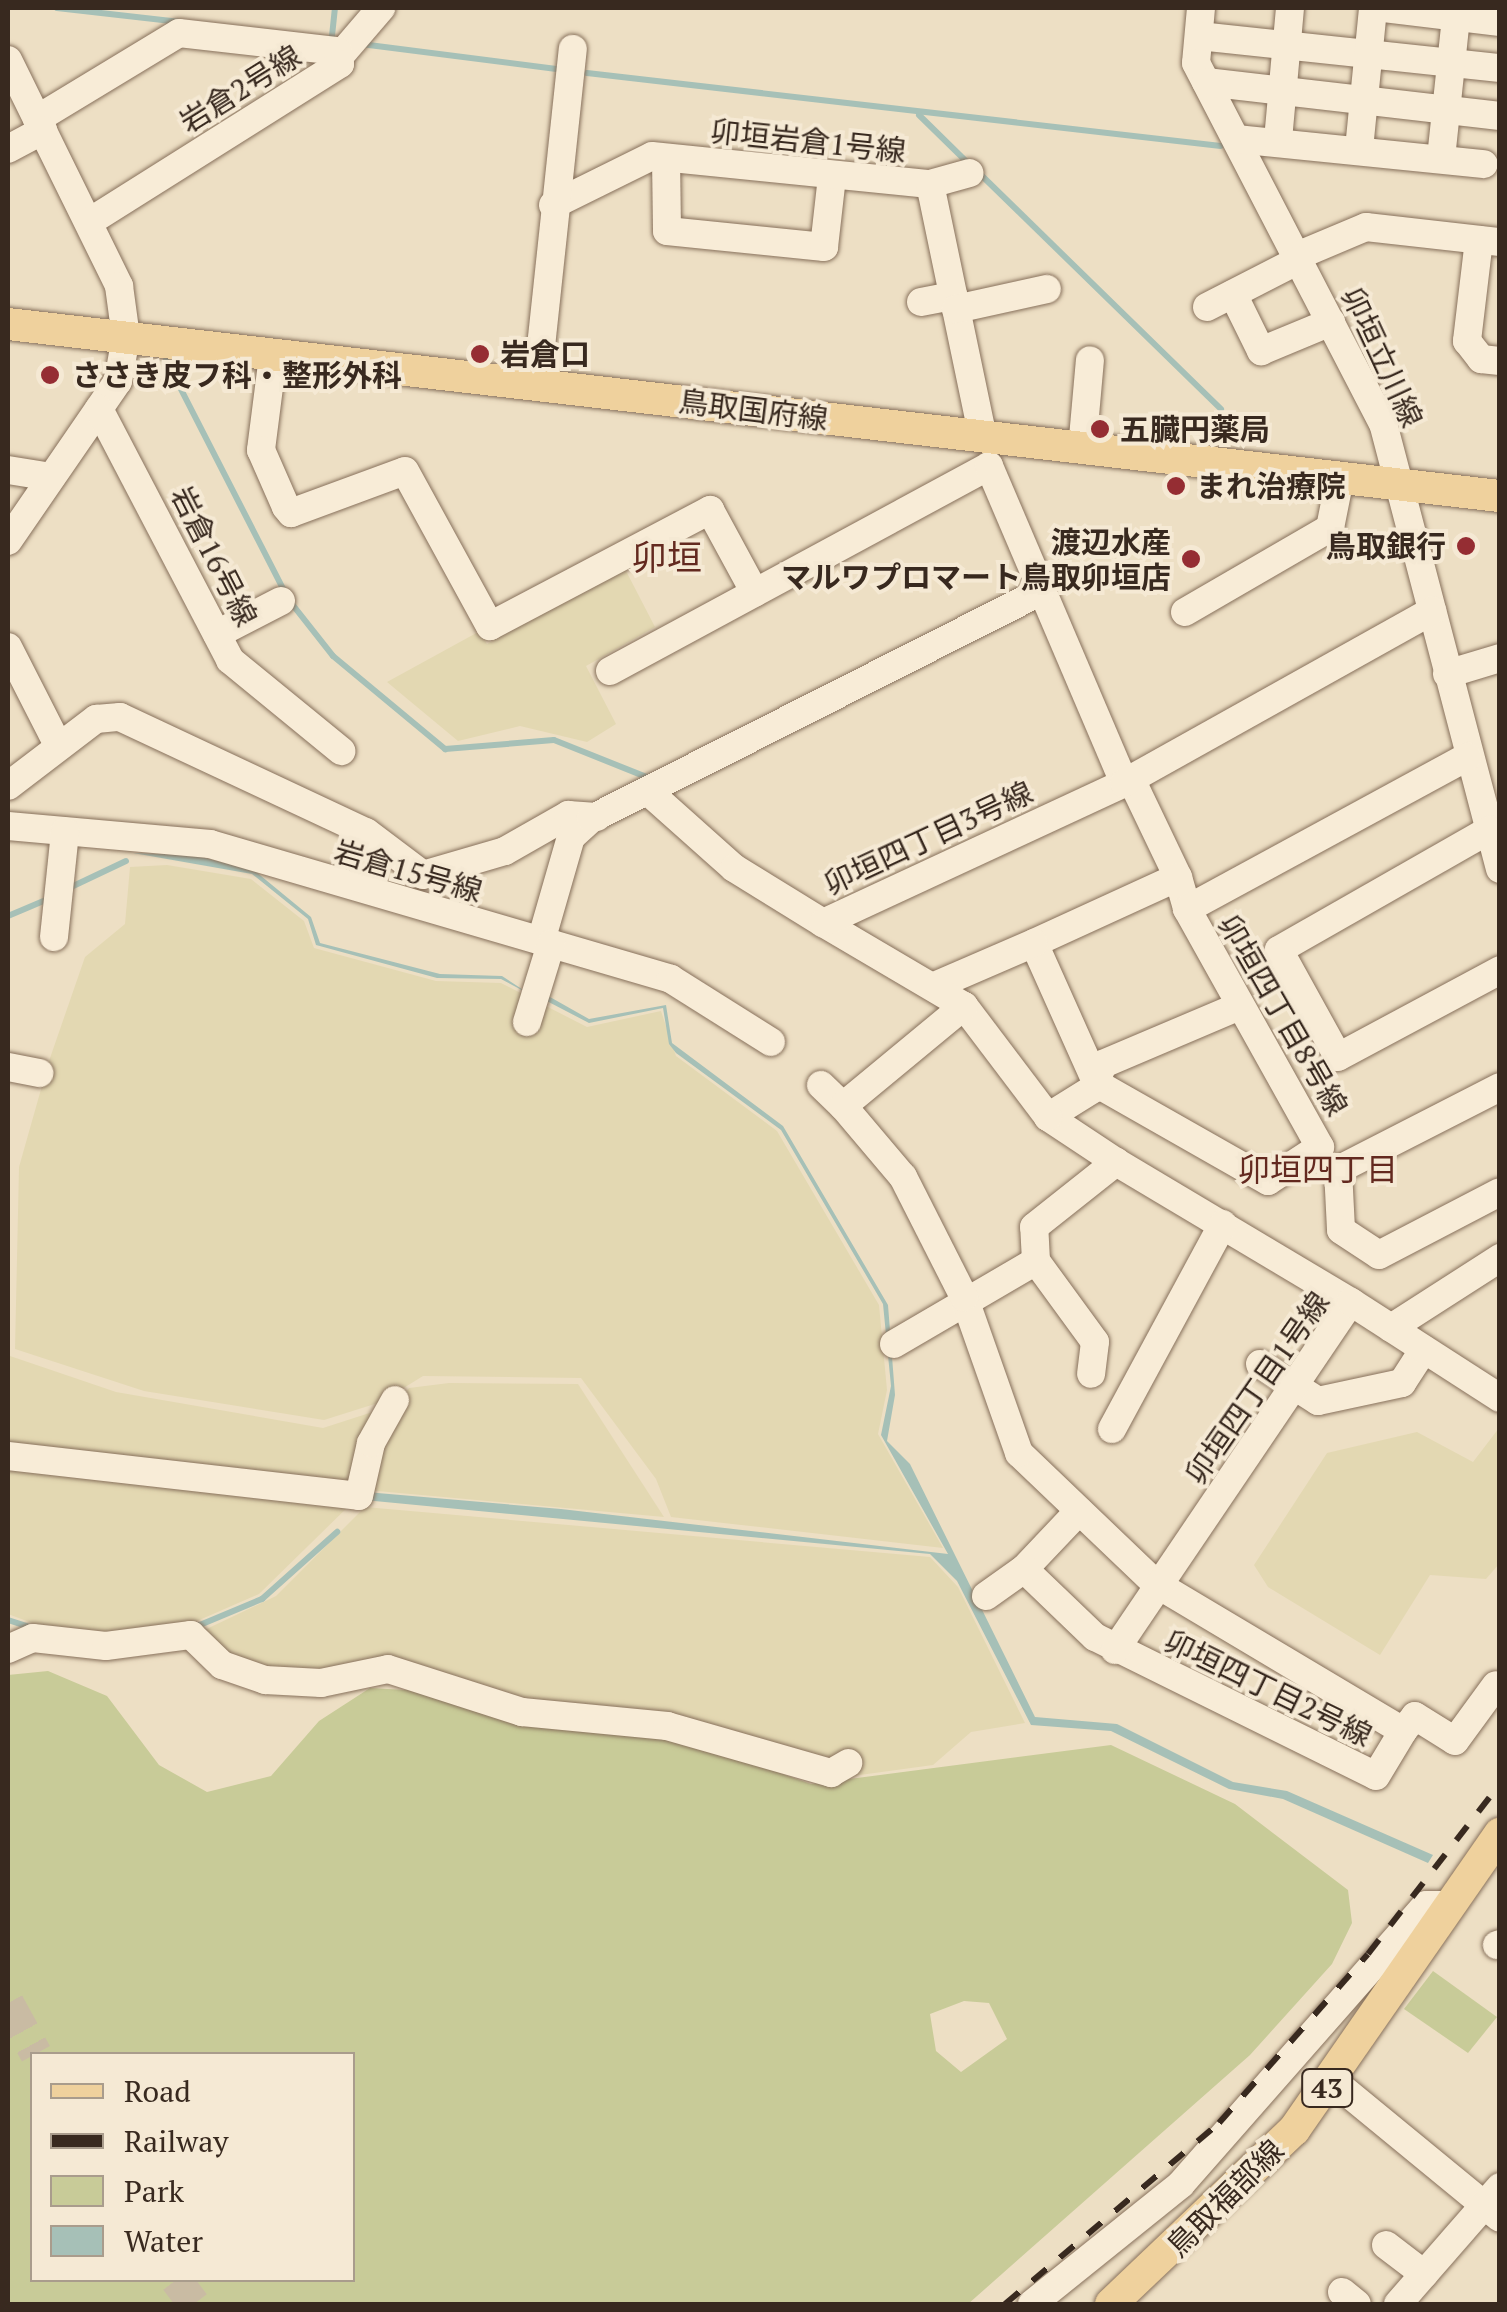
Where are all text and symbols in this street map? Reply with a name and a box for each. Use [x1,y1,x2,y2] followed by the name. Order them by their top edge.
[173,38,307,140] street label: 岩倉2号線
[709,113,907,169] street label: 卯垣岩倉1号線
[1334,281,1430,433] street label: 卯垣立川線
[500,336,590,372] place label: 岩倉口
[469,343,491,365] marker: 岩倉口
[72,357,402,393] place label: ささき皮フ科・整形外科
[37,362,63,388] marker: ささき皮フ科・整形外科
[676,383,830,437] street label: 鳥取国府線
[1120,411,1270,447] place label: 五臓円薬局
[1089,418,1111,440] marker: 五臓円薬局
[1196,468,1346,504] place label: まれ治療院
[1165,475,1187,497] marker: まれ治療院
[163,480,265,632] street label: 岩倉16号線
[781,524,1171,594] place label: 渡辺水産 マルワプロマート鳥取卯垣店
[1326,528,1446,564] place label: 鳥取銀行
[1455,535,1477,557] marker: 鳥取銀行
[632,536,702,578] district label: 卯垣
[1180,548,1202,570] marker: 渡辺水産 マルワプロマート鳥取卯垣店
[818,774,1038,902] street label: 卯垣四丁目3号線
[330,833,486,909] street label: 岩倉15号線
[1211,908,1355,1122] street label: 卯垣四丁目8号線
[1238,1150,1398,1188] district label: 卯垣四丁目
[1177,1285,1337,1491] street label: 卯垣四丁目1号線
[1159,1622,1377,1754] street label: 卯垣四丁目2号線
[30,2052,355,2282] legend
[1300,2065,1354,2111] road number: 43
[124,2071,191,2111] text: Road
[124,2121,228,2161] text: Railway
[1159,2132,1291,2264] street label: 鳥取福部線
[124,2171,184,2211] text: Park
[124,2221,203,2261] text: Water

